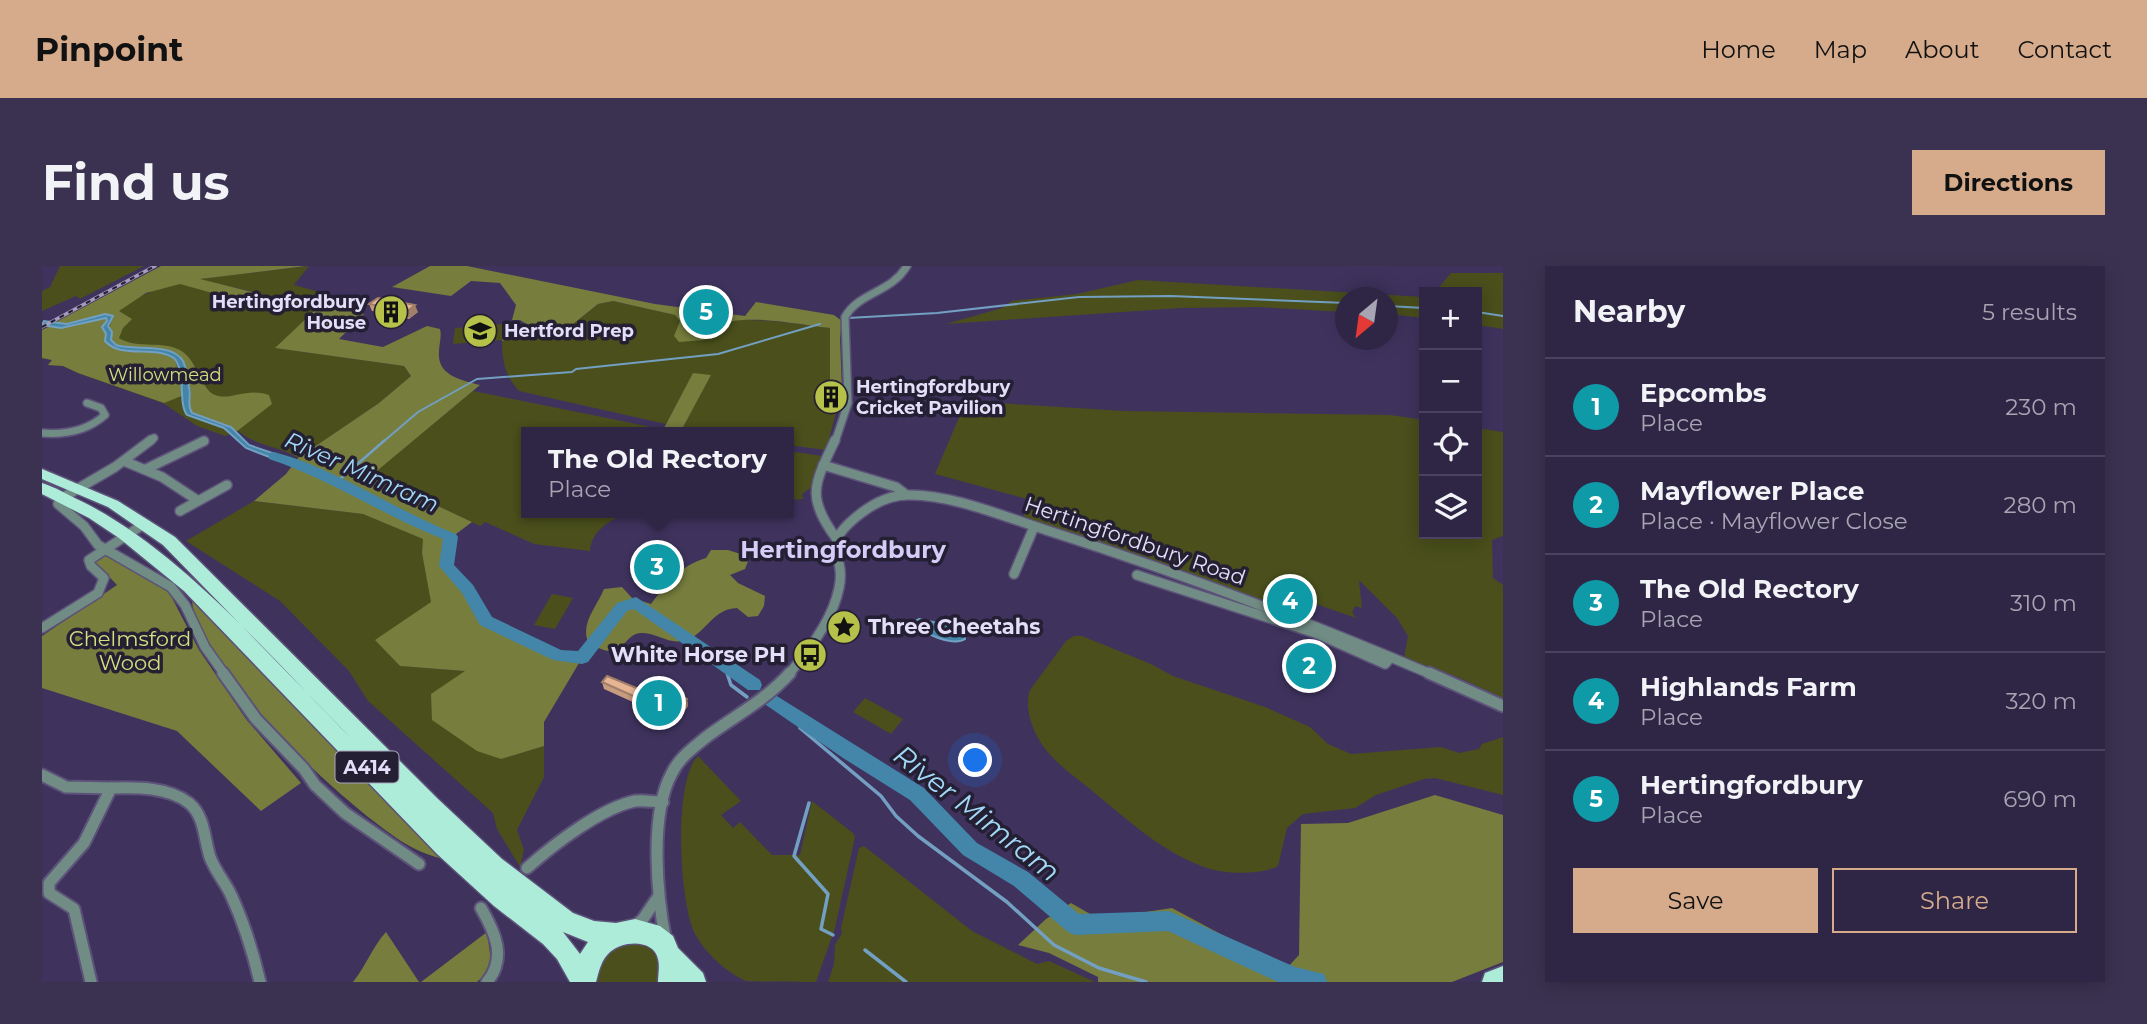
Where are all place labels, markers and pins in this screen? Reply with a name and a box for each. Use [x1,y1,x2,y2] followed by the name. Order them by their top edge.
[683,286,729,338] pin: 5
[212,291,366,334] place label: Hertingfordbury House
[372,293,410,331] building icon: Hertingfordbury House
[461,312,499,350] school or university icon: Hertford Prep
[504,320,634,342] place label: Hertford Prep
[856,376,1011,419] place label: Hertingfordbury Cricket Pavilion
[812,378,850,416] building icon: Hertingfordbury Cricket Pavilion
[634,541,680,593] pin: 3
[1267,575,1313,627] pin: 4
[825,608,863,646] place icon: Three Cheetahs
[868,614,1040,639] place label: Three Cheetahs
[791,636,829,674] bus stop icon: White Horse PH
[1286,640,1332,692] pin: 2
[611,642,786,667] place label: White Horse PH
[636,677,682,729] pin: 1

